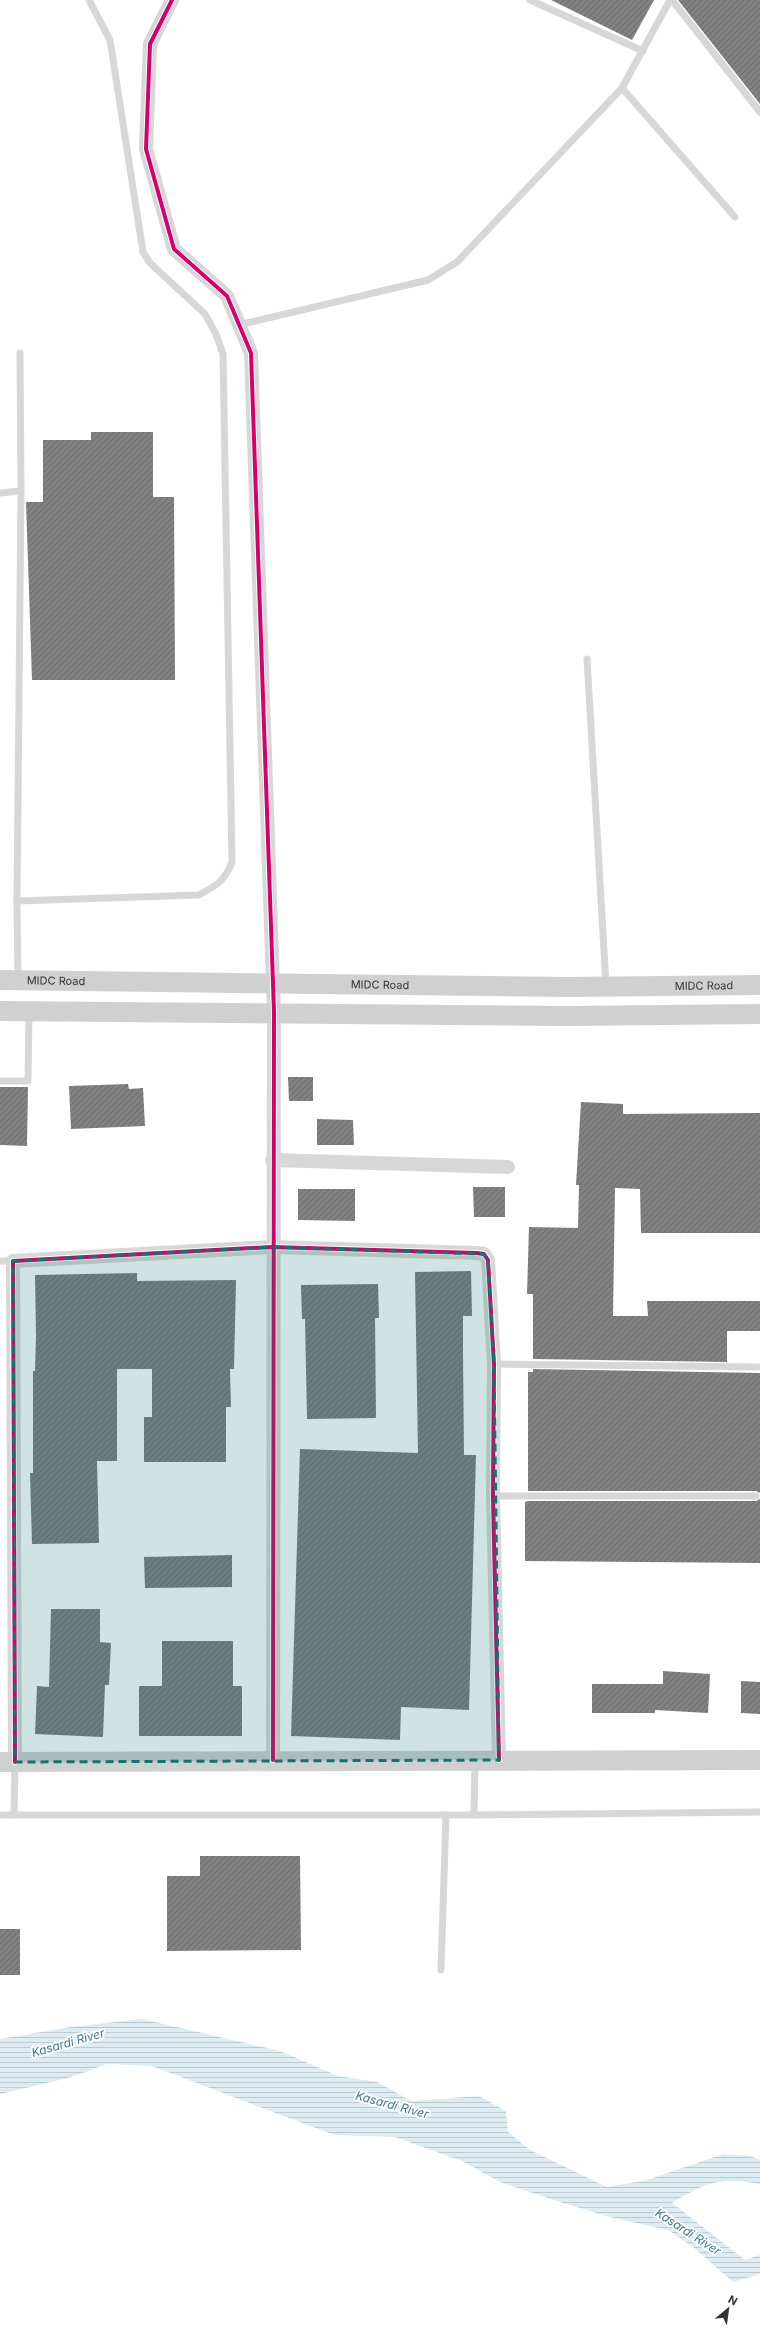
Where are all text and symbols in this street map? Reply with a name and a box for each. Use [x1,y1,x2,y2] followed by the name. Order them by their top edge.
[27,973,85,988] street label: MIDC Road
[351,977,409,992] street label: MIDC Road
[675,978,733,993] street label: MIDC Road
[30,2025,107,2060] water label: Kasardi River
[354,2088,431,2122] water label: Kasardi River
[653,2205,724,2259] water label: Kasardi River
[708,2289,748,2329] north arrow
[726,2292,740,2308] text: N

